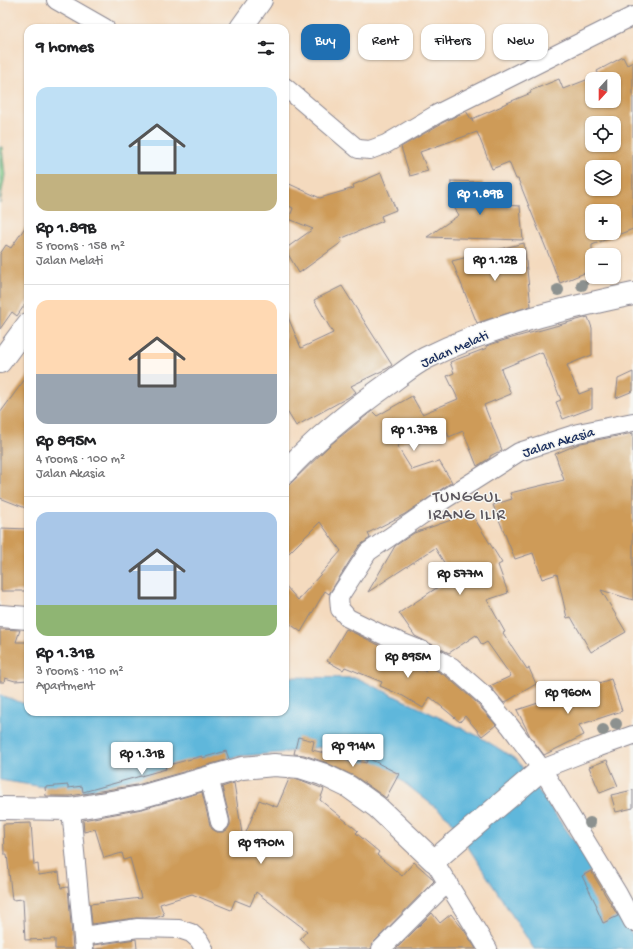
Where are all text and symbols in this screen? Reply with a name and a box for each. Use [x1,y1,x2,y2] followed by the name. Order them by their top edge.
[301,24,350,60] chip: Buy
[358,24,413,60] chip: Rent
[421,24,485,60] chip: Filters
[493,24,548,60] chip: New
[255,37,277,59] icon: filters
[36,38,94,58] text: 9 homes
[585,72,621,108] north arrow
[585,72,621,284] map controls
[121,113,193,185] icon: home
[585,116,621,152] button: locate
[585,160,621,196] button: layers
[439,182,521,216] pin: Rp 1.89B
[457,187,503,202] text: Rp 1.89B
[585,204,621,240] button: +
[36,219,96,239] text: Rp 1.89B
[36,239,125,254] text: 5 rooms · 158 m²
[454,248,536,282] pin: Rp 1.12B
[585,248,621,284] button: −
[473,253,517,268] text: Rp 1.12B
[36,254,103,269] text: Jalan Melati
[121,326,193,398] icon: home
[418,328,492,373] street label: Jalan Melati
[373,418,455,452] pin: Rp 1.37B
[391,423,437,438] text: Rp 1.37B
[521,424,598,462] street label: Jalan Akasia
[36,432,96,452] text: Rp 895M
[36,452,125,467] text: 4 rooms · 100 m²
[36,467,105,482] text: Jalan Akasia
[428,489,506,526] district label: TUNGGUL IRANG ILIR
[121,538,193,610] icon: home
[423,562,497,596] pin: Rp 577M
[437,567,483,582] text: Rp 577M
[36,644,94,664] text: Rp 1.31B
[371,645,445,679] pin: Rp 895M
[385,650,431,665] text: Rp 895M
[36,664,124,679] text: 3 rooms · 110 m²
[36,679,95,694] text: Apartment
[531,681,605,715] pin: Rp 960M
[545,686,591,701] text: Rp 960M
[316,734,390,768] pin: Rp 914M
[331,739,375,754] text: Rp 914M
[101,742,183,776] pin: Rp 1.31B
[120,747,164,762] text: Rp 1.31B
[224,831,298,865] pin: Rp 970M
[238,836,284,851] text: Rp 970M

